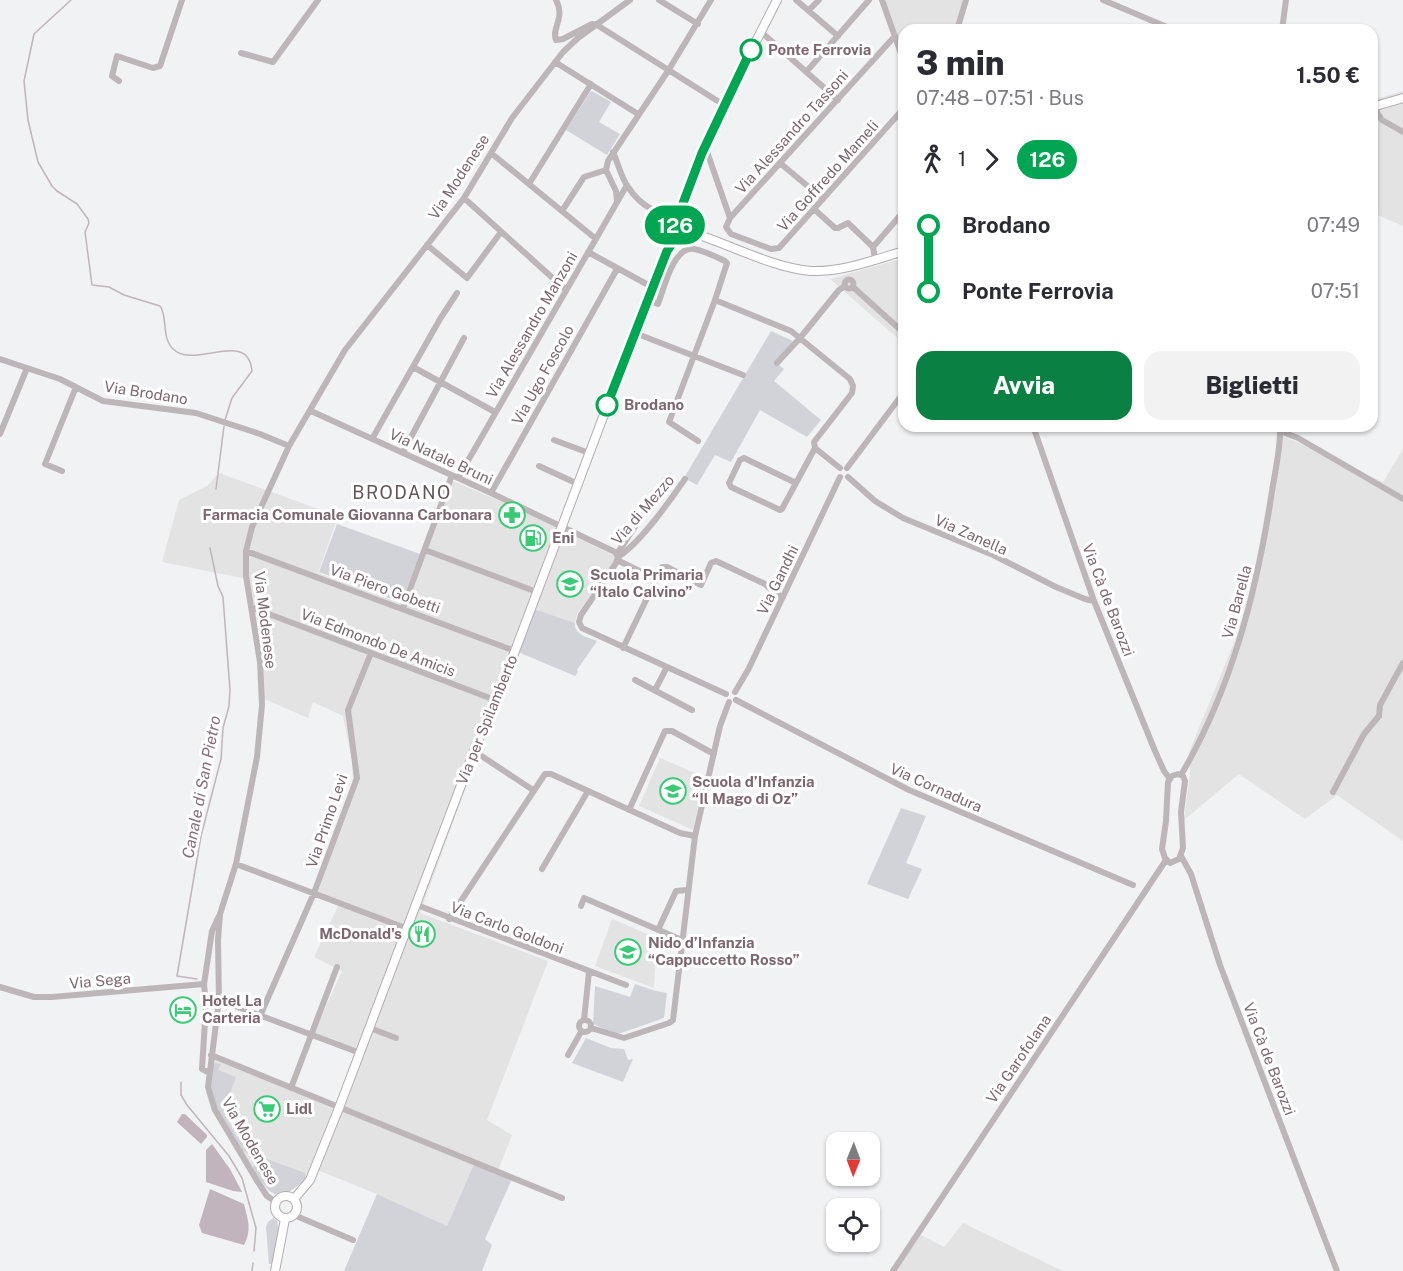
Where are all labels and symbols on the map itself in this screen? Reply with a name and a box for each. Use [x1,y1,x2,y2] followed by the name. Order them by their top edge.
[740,39,762,61] marker: Ponte Ferrovia
[768,41,871,58] place label: Ponte Ferrovia
[732,66,852,197] street label: Via Alessandro Tassoni
[774,117,882,234] street label: Via Goffredo Mameli
[425,131,492,222] street label: Via Modenese
[640,206,710,244] line badge: 126
[483,249,580,401] street label: Via Alessandro Manzoni
[508,322,577,427] street label: Via Ugo Foscolo
[103,378,189,408] street label: Via Brodano
[596,394,618,416] marker: Brodano
[624,396,685,413] place label: Brodano
[387,425,496,488] street label: Via Natale Bruni
[608,471,677,548] street label: Via di Mezzo
[352,482,452,503] district label: BRODANO
[497,500,527,530] pharmacy icon: Farmacia Comunale Giovanna Carbonara
[202,506,492,523] place label: Farmacia Comunale Giovanna Carbonara
[932,511,1010,558] street label: Via Zanella
[518,523,548,553] fuel station icon: Eni
[552,529,574,546] place label: Eni
[1079,541,1138,659] street label: Via Cà de Barozzi
[753,542,802,617] street label: Via Gandhi
[328,561,443,616] street label: Via Piero Gobetti
[1219,563,1254,640] street label: Via Barella
[590,566,703,600] place label: Scuola Primaria “Italo Calvino”
[555,569,585,599] school or university icon: Scuola Primaria “Italo Calvino”
[251,570,280,670] street label: Via Modenese
[298,605,458,680] street label: Via Edmondo De Amicis
[453,652,520,787] street label: Via per Spilamberto
[178,714,225,860] water label: Canale di San Pietro
[888,760,985,815] street label: Via Cornadura
[303,772,351,870] street label: Via Primo Levi
[692,773,815,807] place label: Scuola d’Infanzia “Il Mago di Oz”
[658,776,688,806] school or university icon: Scuola d’Infanzia “Il Mago di Oz”
[448,898,566,957] street label: Via Carlo Goldoni
[407,919,437,949] restaurant icon: McDonald's
[319,925,402,942] place label: McDonald's
[648,934,800,968] place label: Nido d’Infanzia “Cappuccetto Rosso”
[613,937,643,967] school or university icon: Nido d’Infanzia “Cappuccetto Rosso”
[69,969,131,992] street label: Via Sega
[202,992,262,1026] place label: Hotel La Carteria
[168,995,198,1025] hotel icon: Hotel La Carteria
[1240,1000,1299,1118] street label: Via Cà de Barozzi
[983,1011,1054,1106] street label: Via Garofolana
[219,1094,282,1187] street label: Via Modenese
[252,1094,282,1124] supermarket icon: Lidl
[286,1100,313,1117] place label: Lidl
[826,1132,880,1186] north arrow

